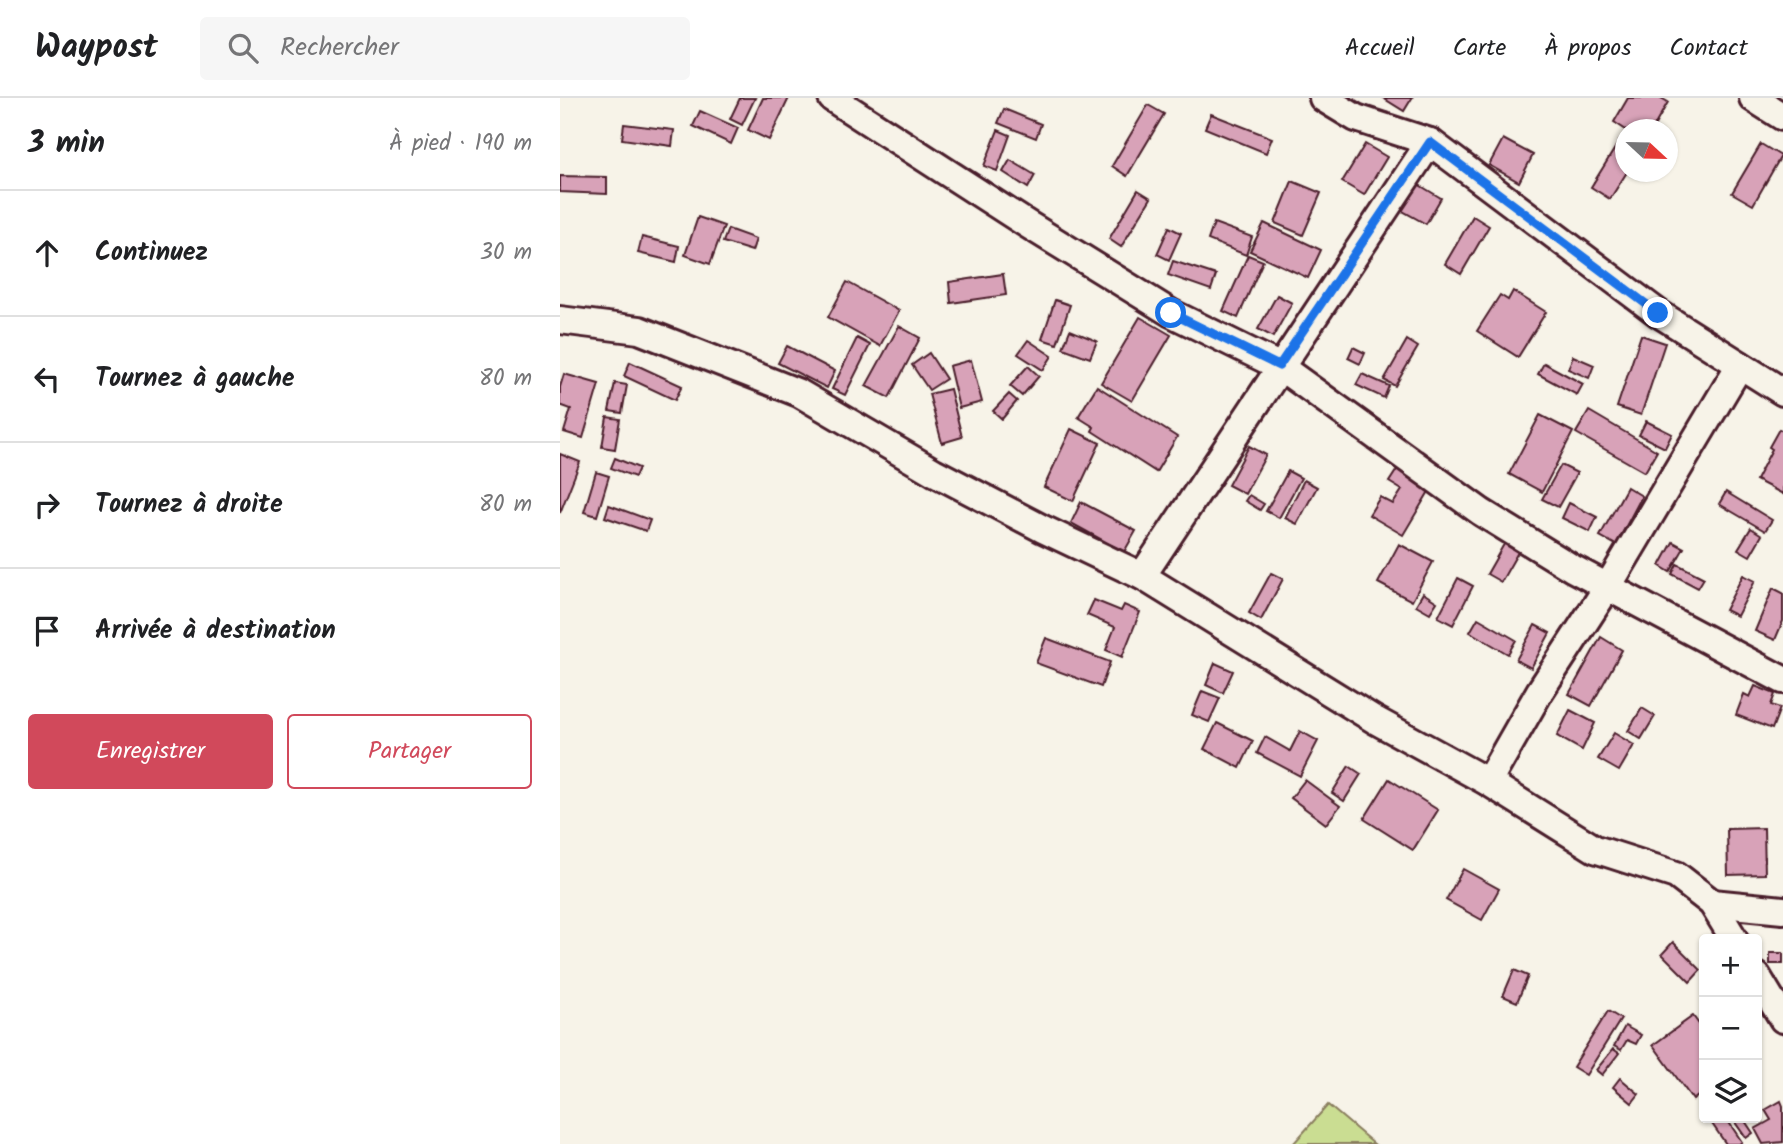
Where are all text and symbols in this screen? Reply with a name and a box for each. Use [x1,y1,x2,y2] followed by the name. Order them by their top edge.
[200,17,690,80] search box
[35,22,158,75] text: Waypost
[280,27,399,69] text: Rechercher
[224,29,262,67] icon: search
[1345,29,1415,68] text: Accueil
[1453,29,1506,68] text: Carte
[1544,29,1631,68] text: À propos
[1669,29,1748,68] text: Contact
[1615,119,1678,182] north arrow
[28,120,105,168] text: 3 min
[389,126,532,162] text: À pied · 190 m
[95,232,208,274] text: Continuez
[28,234,66,272] icon: ahead
[480,235,532,271] text: 30 m
[1155,297,1186,328] route start
[1642,297,1673,328] route end
[95,358,295,400] text: Tournez à gauche
[28,360,66,398] icon: left
[479,361,532,397] text: 80 m
[95,484,283,526] text: Tournez à droite
[28,486,66,524] icon: right
[479,487,532,523] text: 80 m
[95,610,336,652] text: Arrivée à destination
[28,612,66,650] icon: arrive
[28,714,273,789] button: Enregistrer
[287,714,532,789] button: Partager
[1699,934,1762,1123] map controls
[1699,934,1762,997] button: +
[1699,997,1762,1060] button: −
[1699,1060,1762,1123] button: layers

